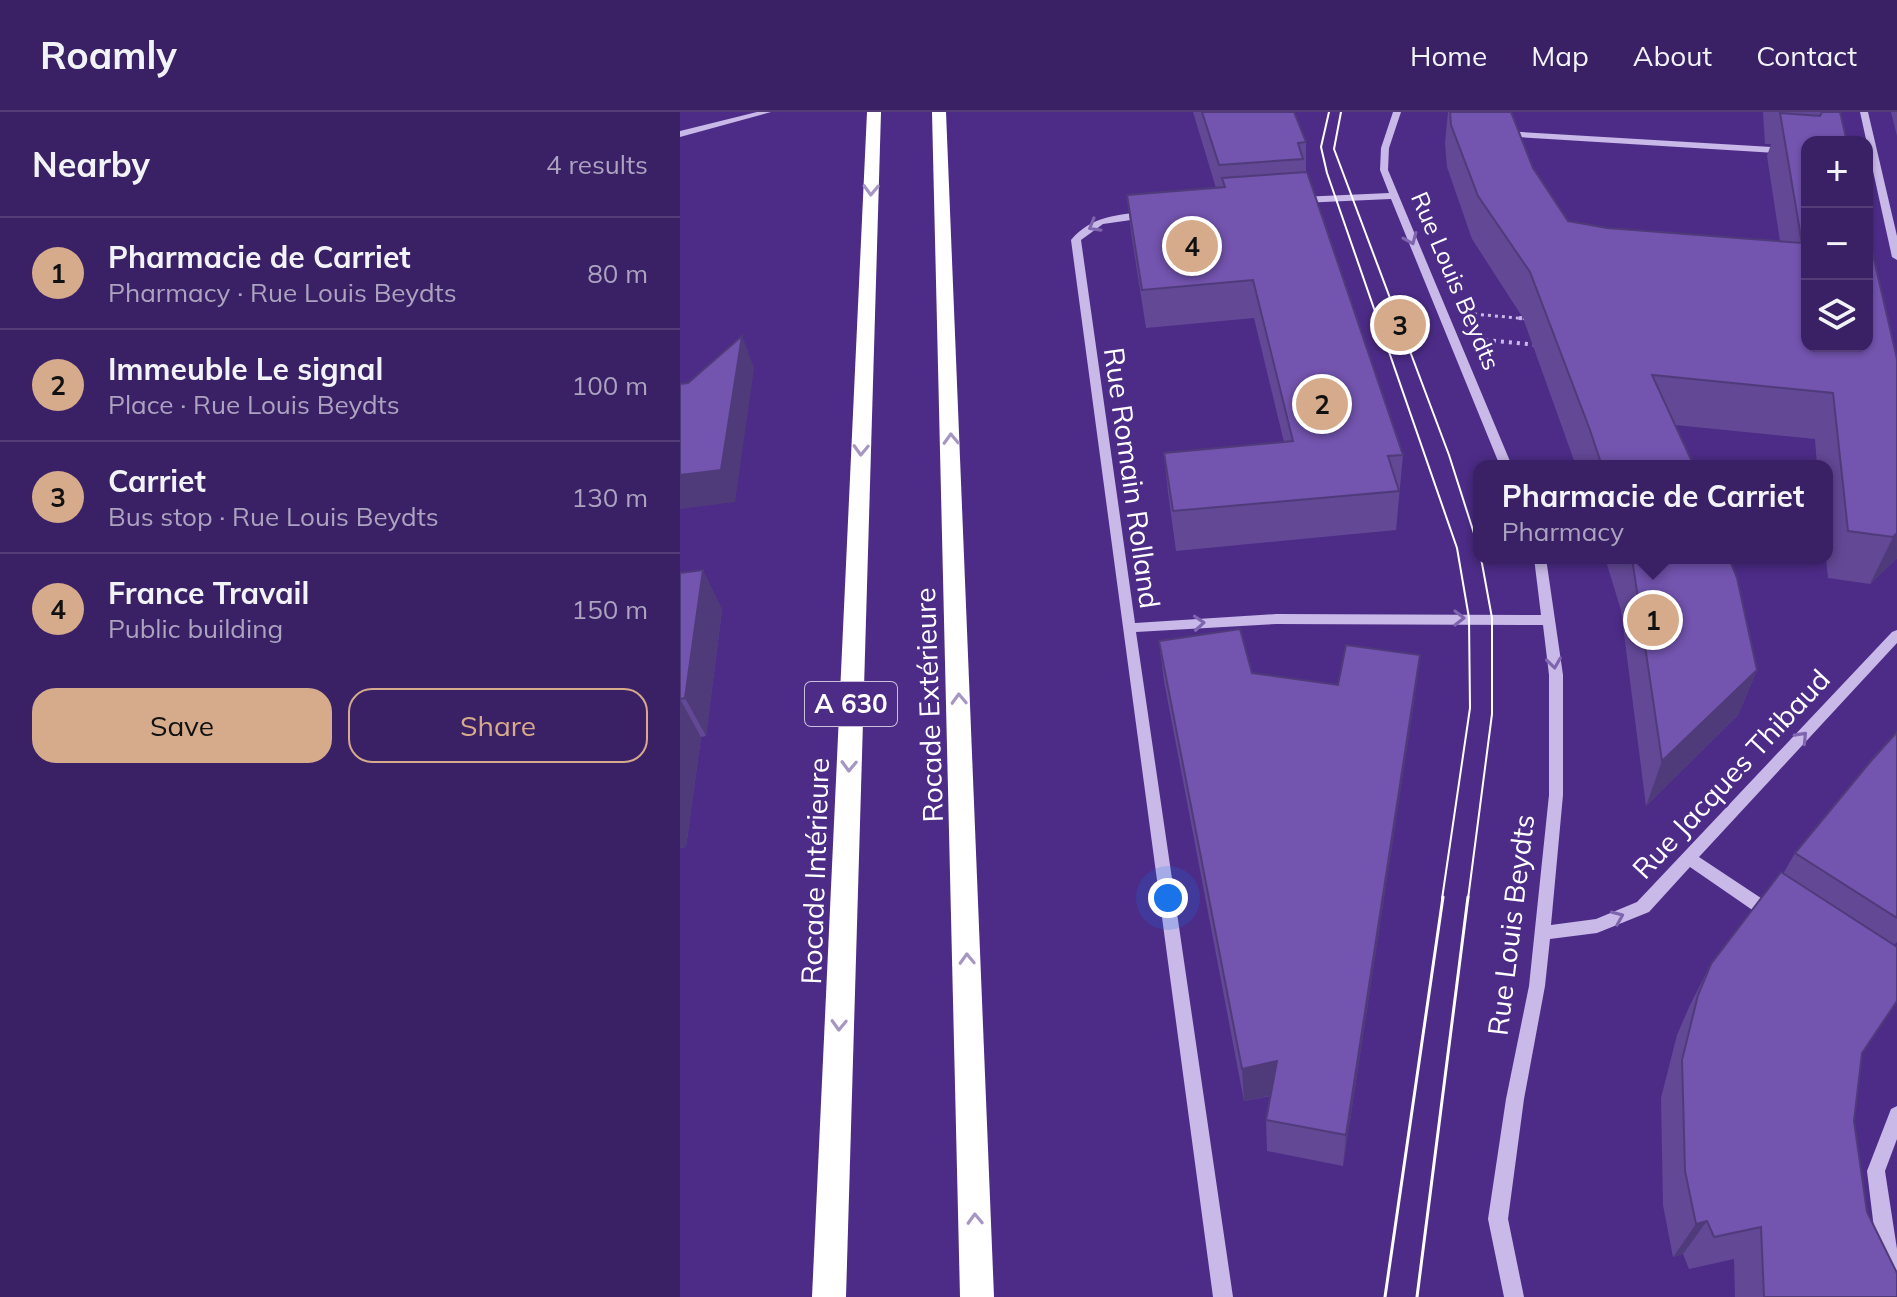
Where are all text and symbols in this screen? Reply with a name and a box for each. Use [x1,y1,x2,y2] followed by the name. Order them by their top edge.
[40,31,177,79] text: Roamly
[1410,38,1487,73] text: Home
[1531,38,1589,73] text: Map
[1633,38,1712,73] text: About
[1756,38,1857,73] text: Contact
[1801,136,1873,352] map controls
[1801,136,1873,208] button: +
[32,143,150,186] text: Nearby
[546,148,648,181] text: 4 results
[863,184,880,197] one-way arrow
[1405,187,1507,374] street label: Rue Louis Beydts
[1801,208,1873,280] button: −
[1088,216,1103,232] one-way arrow
[1166,216,1218,276] pin: 4
[1401,231,1417,245] one-way arrow
[108,238,411,276] text: Pharmacie de Carriet
[50,257,66,290] text: 1
[587,257,648,290] text: 80 m
[108,276,457,309] text: Pharmacy · Rue Louis Beydts
[1801,280,1873,352] button: layers
[1374,295,1426,355] pin: 3
[1097,345,1168,611] street label: Rue Romain Rolland
[108,350,383,388] text: Immeuble Le signal
[50,369,66,402] text: 2
[572,369,648,402] text: 100 m
[1296,374,1348,434] pin: 2
[108,388,400,421] text: Place · Rue Louis Beydts
[942,432,959,445] one-way arrow
[853,444,870,457] one-way arrow
[1473,460,1833,564] popup
[108,462,206,500] text: Carriet
[1502,477,1804,515] text: Pharmacie de Carriet
[50,481,66,514] text: 3
[572,481,648,514] text: 130 m
[108,500,439,533] text: Bus stop · Rue Louis Beydts
[1502,515,1624,548] text: Pharmacy
[108,574,309,612] text: France Travail
[907,587,950,823] street label: Rocade Extérieure
[1627,590,1679,650] pin: 1
[50,593,66,626] text: 4
[572,593,648,626] text: 150 m
[1453,609,1466,627] one-way arrow
[108,612,283,645] text: Public building
[1193,615,1206,632] one-way arrow
[1545,656,1562,670] one-way arrow
[1625,662,1837,886] street label: Rue Jacques Thibaud
[805,682,897,726] road number: A 630
[32,688,332,763] button: Save
[348,688,648,763] button: Share
[950,692,967,705] one-way arrow
[1793,731,1807,746] one-way arrow
[793,757,836,985] street label: Rocade Intérieure
[841,760,858,773] one-way arrow
[1480,812,1541,1037] street label: Rue Louis Beydts
[1148,878,1188,918] your location
[1610,911,1624,927] one-way arrow
[958,952,975,965] one-way arrow
[831,1019,848,1032] one-way arrow
[966,1212,983,1225] one-way arrow

